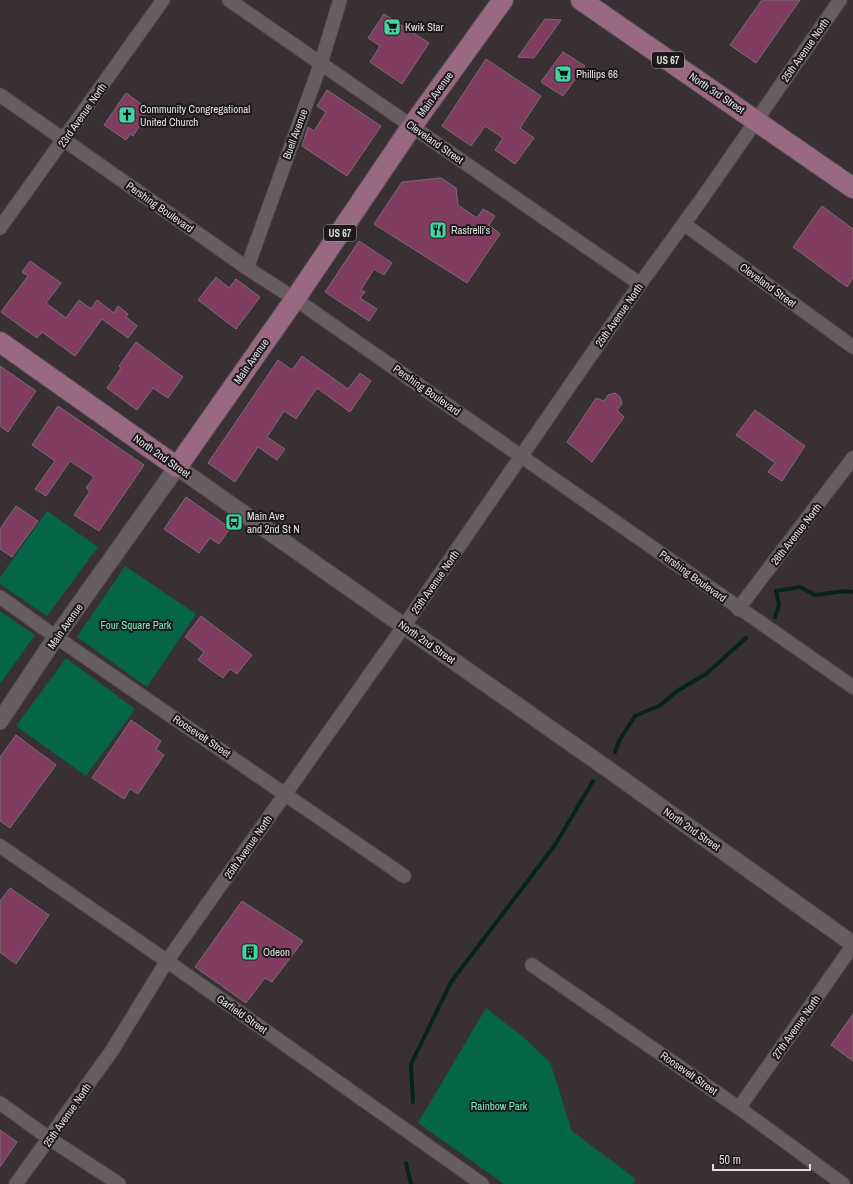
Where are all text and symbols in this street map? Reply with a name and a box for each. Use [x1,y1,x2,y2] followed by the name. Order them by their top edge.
[778,15,832,85] street label: 25th Avenue North
[382,17,402,37] supermarket icon: Kwik Star
[405,20,444,34] place label: Kwik Star
[652,52,684,68] road number: US 67
[553,64,573,84] supermarket icon: Phillips 66
[576,67,618,81] place label: Phillips 66
[414,69,456,119] street label: Main Avenue
[686,69,748,117] street label: North 3rd Street
[55,80,109,150] street label: 23rd Avenue North
[140,102,250,129] place label: Community Congregational United Church
[117,105,137,125] church icon: Community Congregational United Church
[279,107,311,161] street label: Buell Avenue
[404,117,467,167] street label: Cleveland Street
[124,179,196,235] street label: Pershing Boulevard
[428,220,448,240] restaurant icon: Rastrelli's
[451,223,491,237] place label: Rastrelli's
[324,225,356,241] road number: US 67
[737,260,799,311] street label: Cleveland Street
[592,280,646,350] street label: 25th Avenue North
[230,335,272,387] street label: Main Avenue
[391,362,463,418] street label: Pershing Boulevard
[131,431,194,481] street label: North 2nd Street
[768,500,824,568] street label: 26th Avenue North
[247,509,300,536] place label: Main Ave and 2nd St N
[224,512,244,532] bus stop icon: Main Ave and 2nd St N
[408,547,462,617] street label: 25th Avenue North
[657,547,729,605] street label: Pershing Boulevard
[44,600,86,652] street label: Main Avenue
[396,617,459,667] street label: North 2nd Street
[101,618,172,632] park label: Four Square Park
[170,712,234,761] street label: Roosevelt Street
[661,804,724,854] street label: North 2nd Street
[221,812,275,882] street label: 25th Avenue North
[240,942,260,962] building icon: Odeon
[263,945,290,959] place label: Odeon
[214,991,270,1037] street label: Garfield Street
[769,992,823,1062] street label: 27th Avenue North
[658,1048,721,1098] street label: Roosevelt Street
[40,1080,94,1150] street label: 25th Avenue North
[471,1099,528,1113] park label: Rainbow Park
[713,1146,810,1172] scale bar
[719,1152,741,1168] text: 50 m

